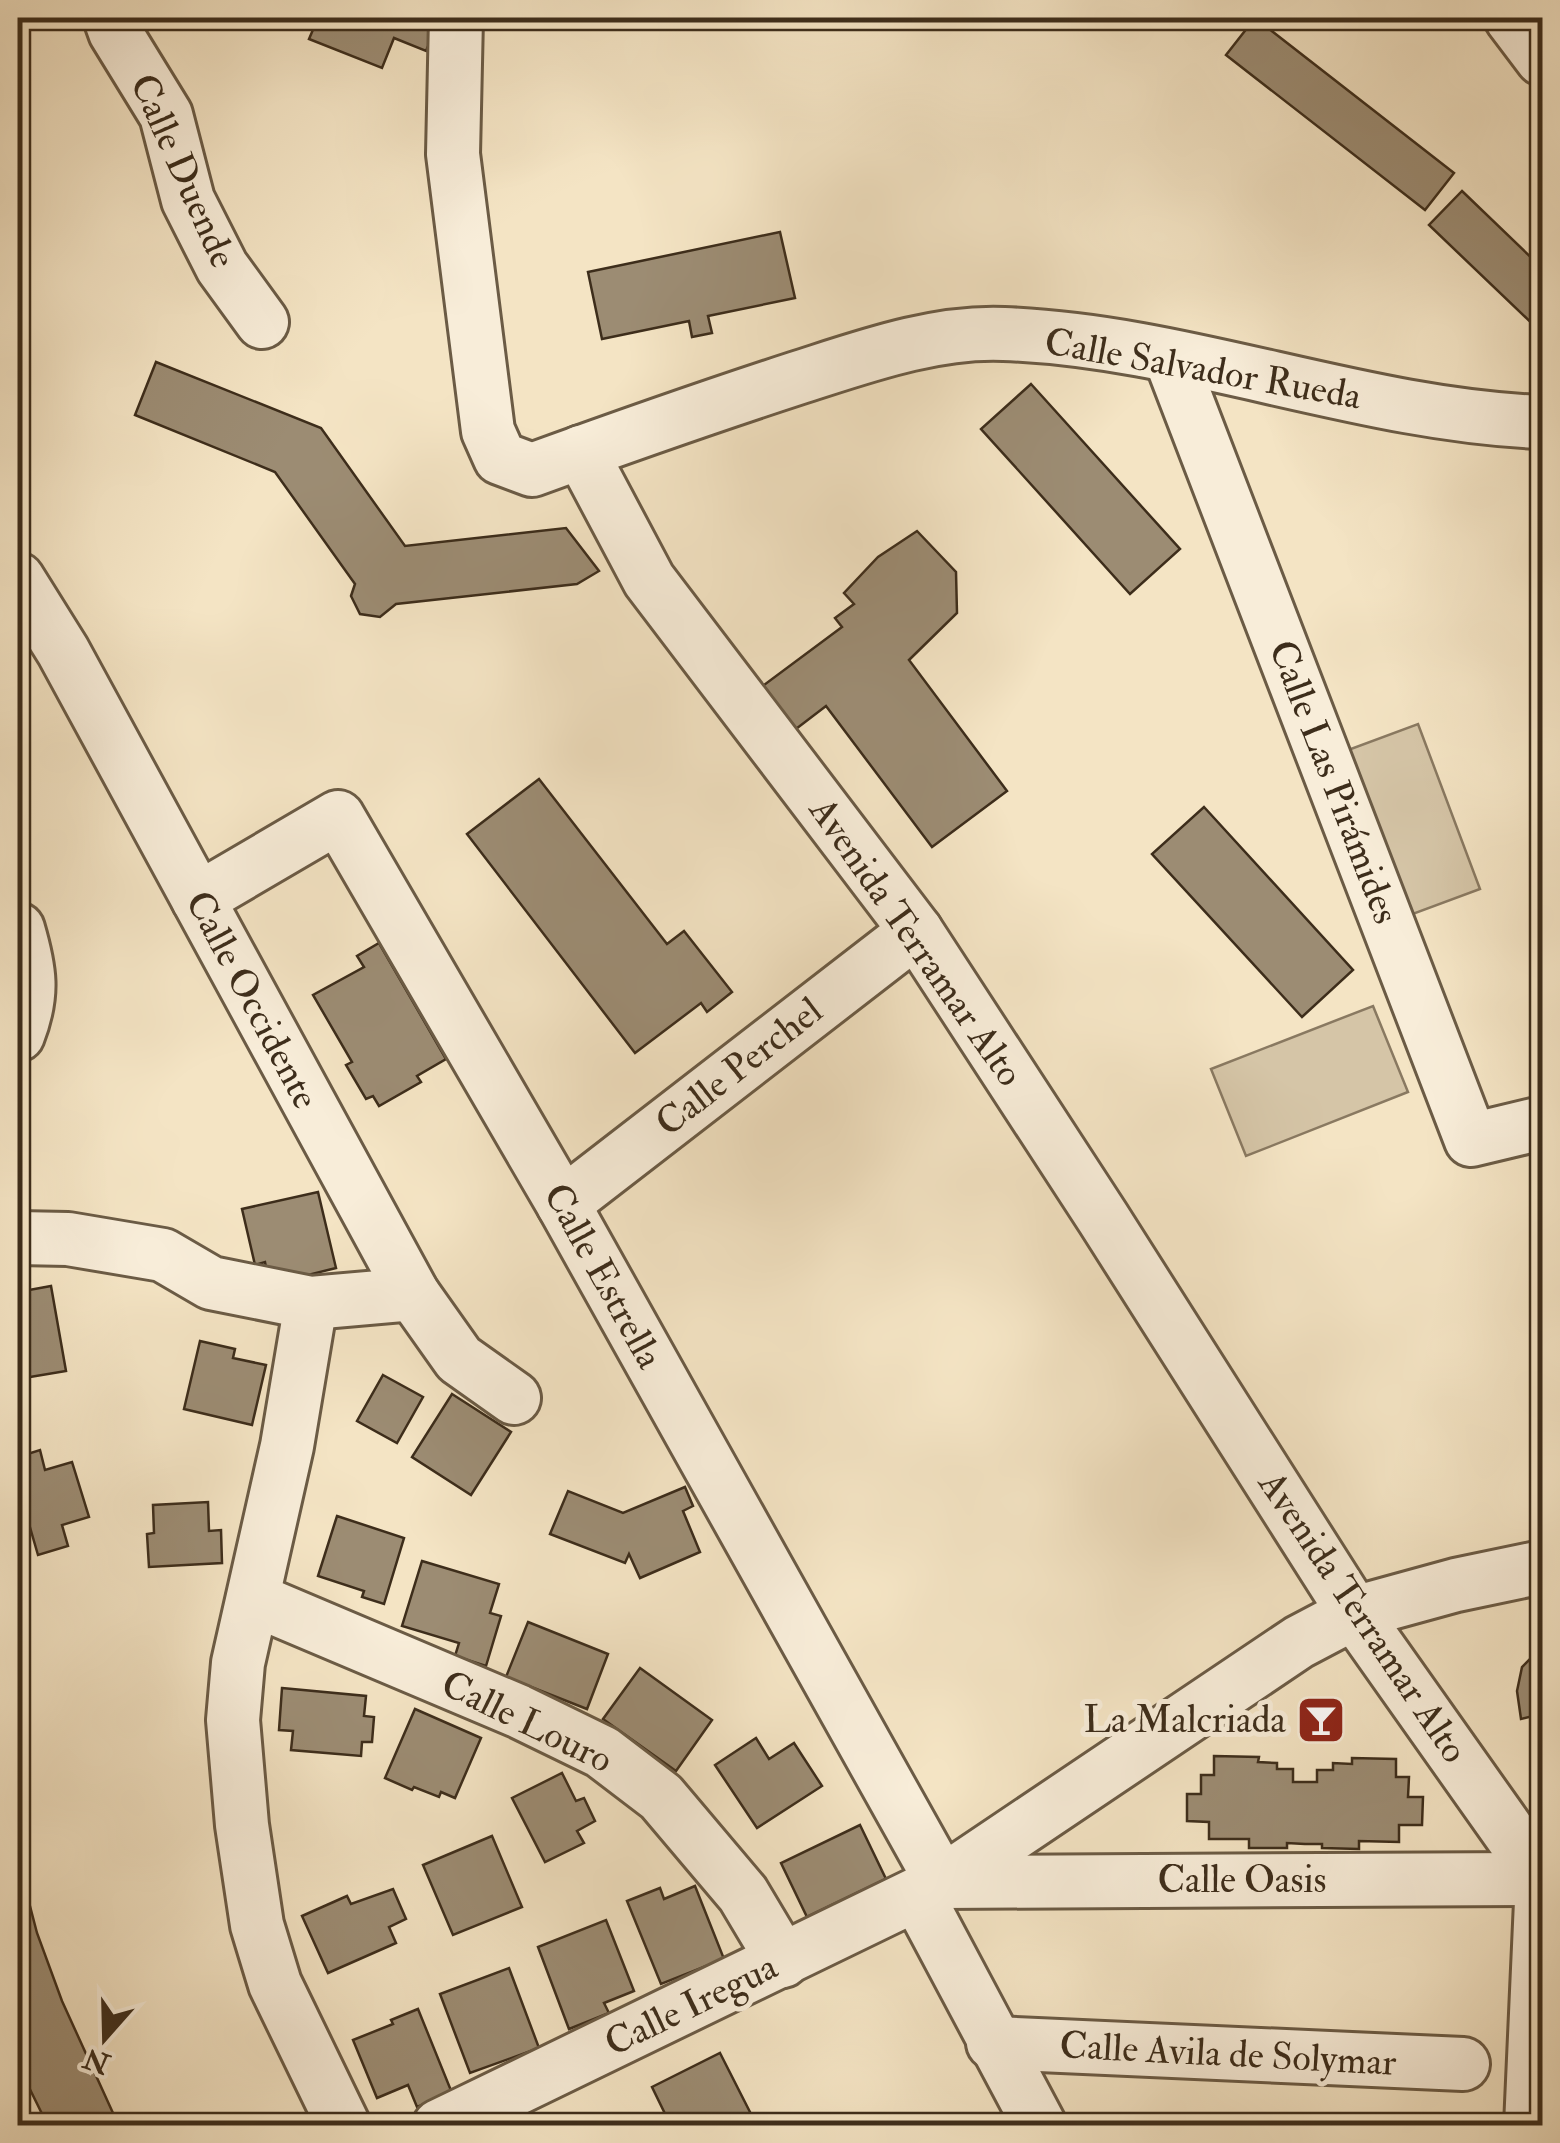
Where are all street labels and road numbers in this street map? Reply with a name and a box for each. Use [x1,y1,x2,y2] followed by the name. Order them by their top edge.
[119,67,247,275] street label: Calle Duende
[1041,318,1365,421] street label: Calle Salvador Rueda
[1258,634,1410,930] street label: Calle Las Pirámides
[798,788,1034,1096] street label: Avenida Terramar Alto
[174,883,330,1117] street label: Calle Occidente
[646,987,832,1147] street label: Calle Perchel
[532,1175,674,1377] street label: Calle Estrella
[1247,1461,1478,1772] street label: Avenida Terramar Alto
[434,1660,620,1784] street label: Calle Louro
[1157,1856,1327,1904] street label: Calle Oasis
[597,1942,785,2067] street label: Calle Iregua
[1058,2021,1398,2087] street label: Calle Avila de Solymar

